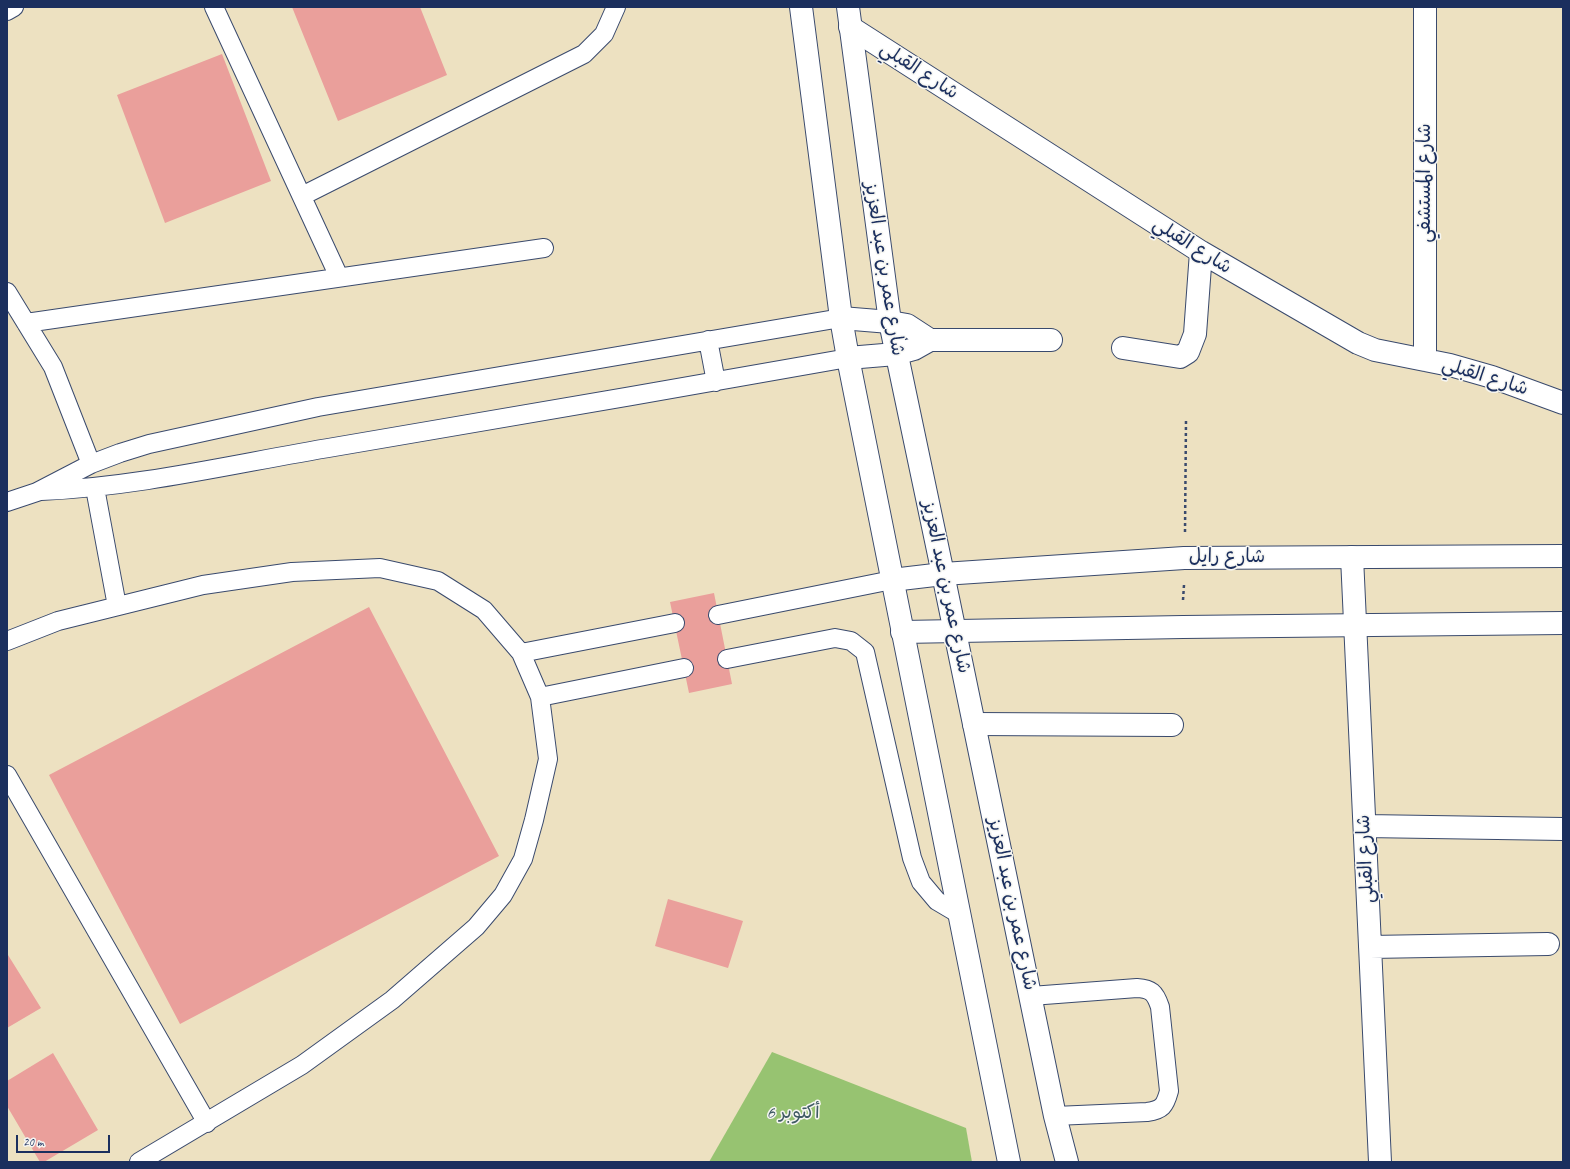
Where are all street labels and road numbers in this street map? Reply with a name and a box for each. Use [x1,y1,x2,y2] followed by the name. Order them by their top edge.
[876,37,962,105] street label: شارع القبلي
[1414,123,1436,243] street label: شارع المستشفي
[859,180,909,358] street label: شارع عمر بن عبد العزيز
[1148,213,1236,279] street label: شارع القبلي
[1439,353,1531,401] street label: شارع القبلي
[917,499,975,675] street label: شارع عمر بن عبد العزيز
[1189,546,1265,568] street label: شارع رايل
[1352,814,1380,904] street label: شارع القبلي
[983,816,1041,992] street label: شارع عمر بن عبد العزيز

